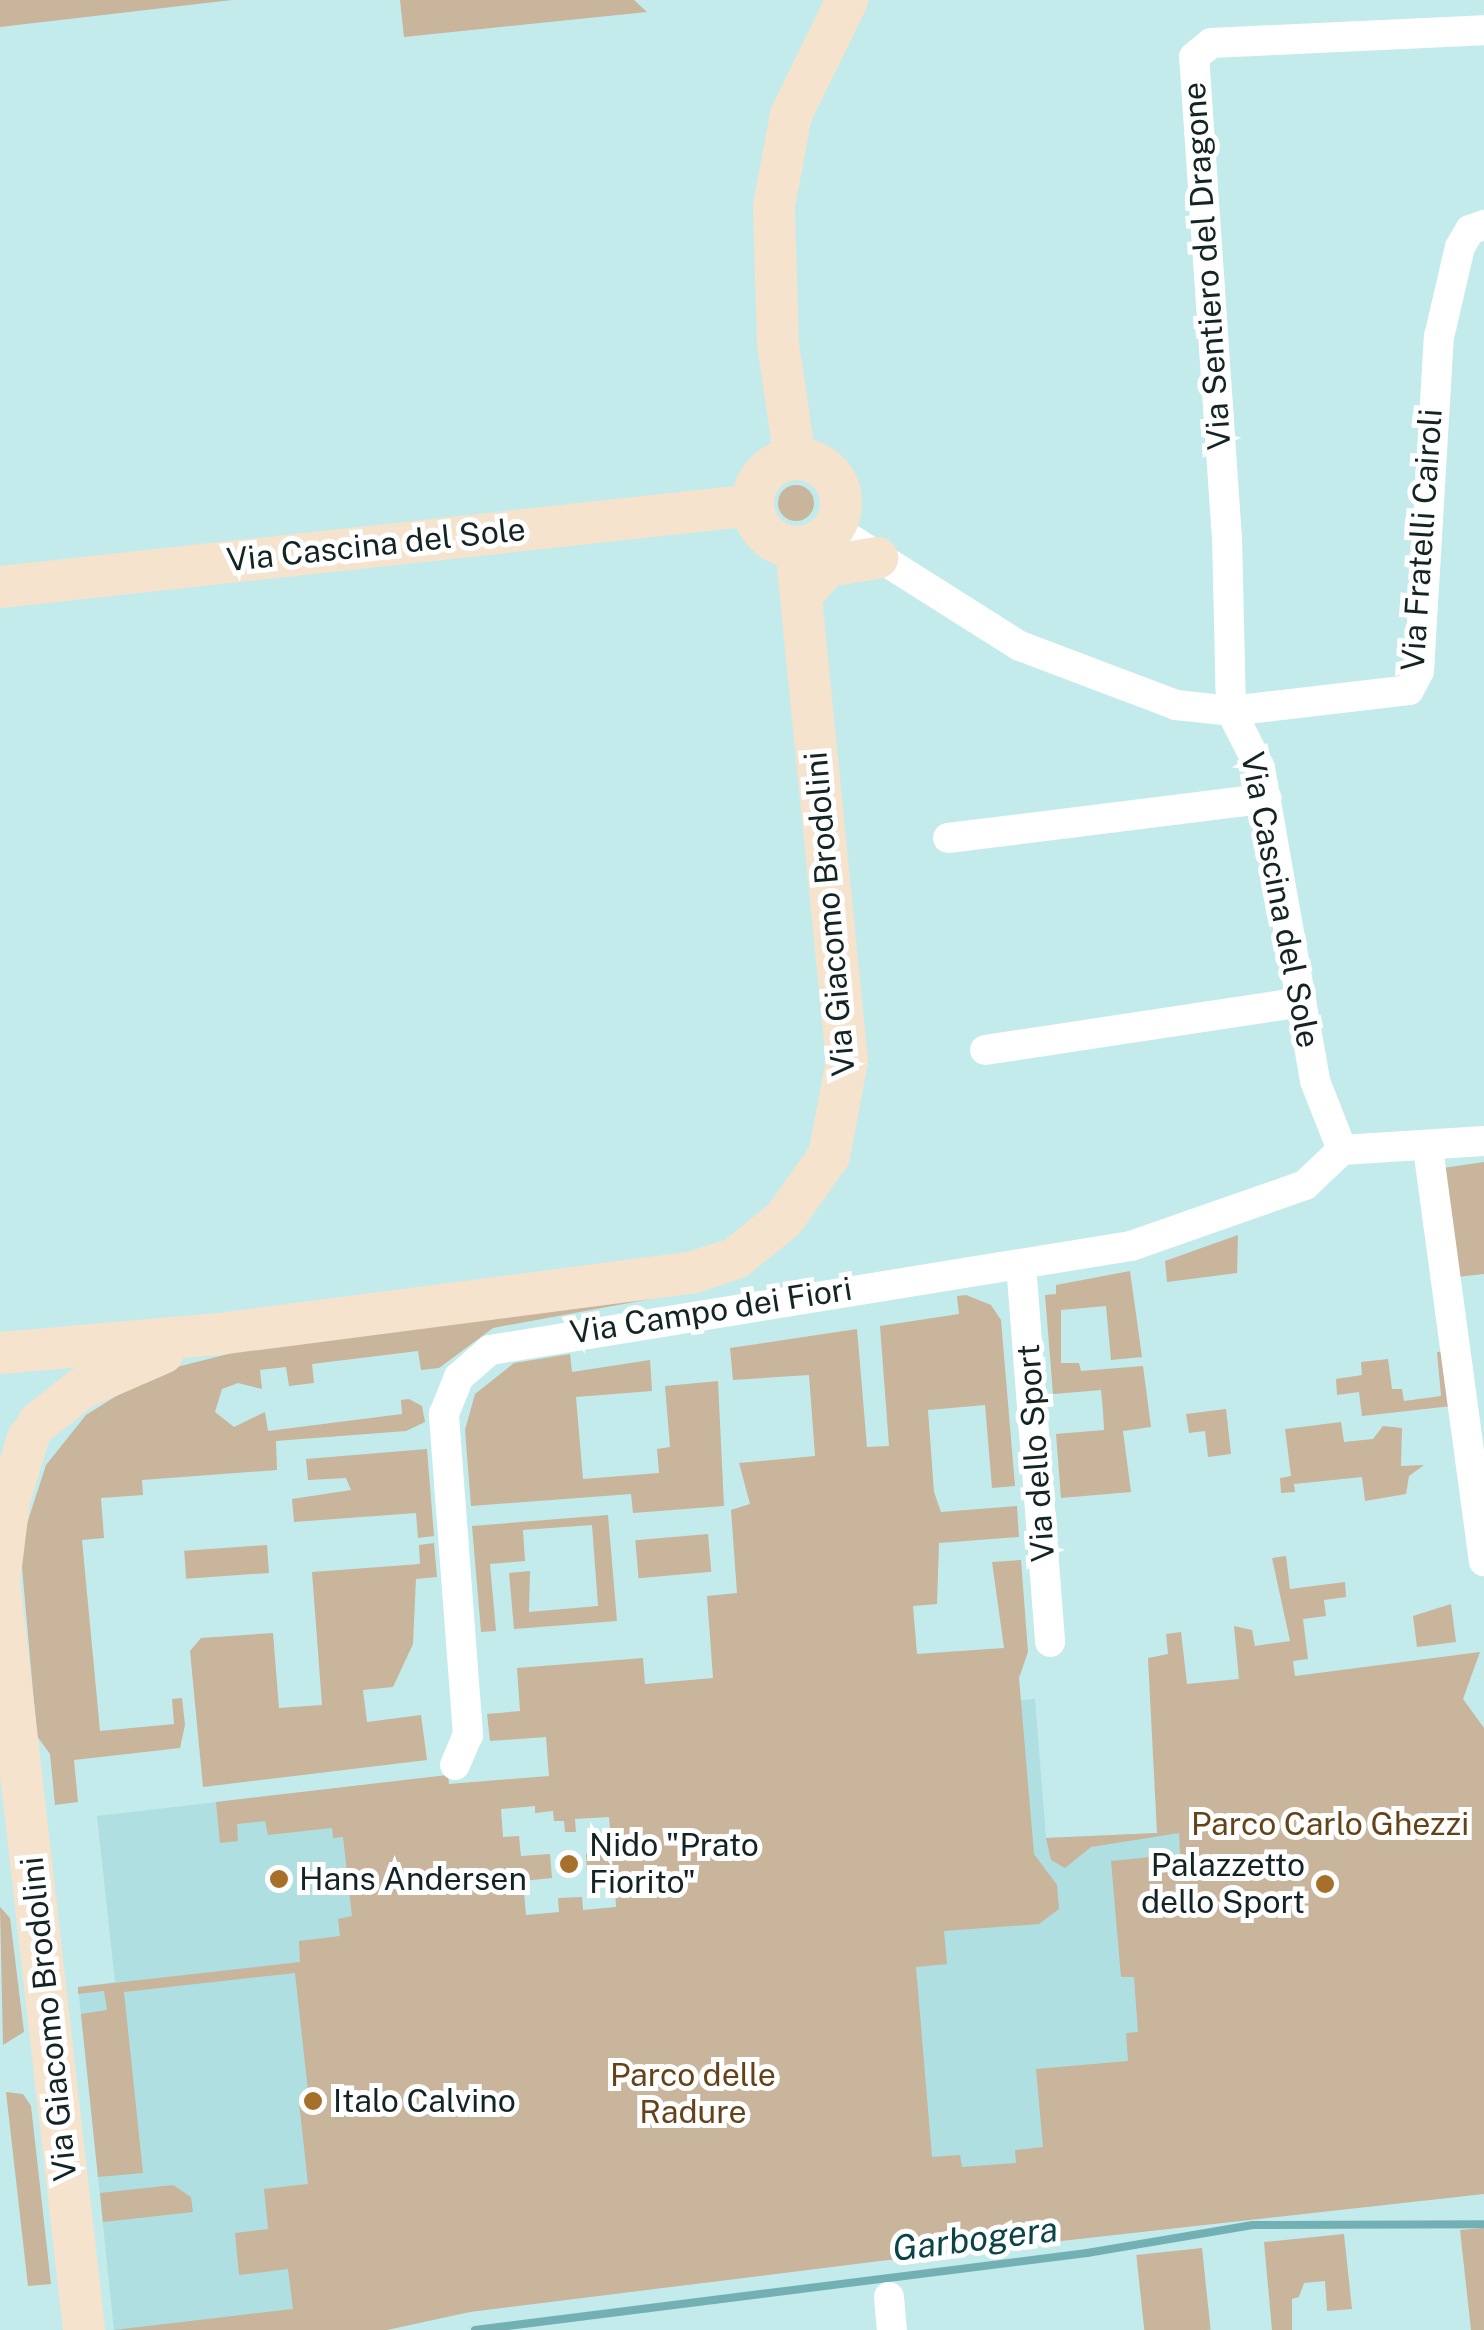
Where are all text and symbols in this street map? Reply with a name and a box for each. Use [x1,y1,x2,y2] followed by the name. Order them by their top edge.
[1175,80,1239,452] street label: Via Sentiero del Dragone
[1394,408,1450,672] street label: Via Fratelli Cairoli
[224,510,528,580] street label: Via Cascina del Sole
[1232,749,1328,1051] street label: Via Cascina del Sole
[797,750,863,1078] street label: Via Giacomo Brodolini
[567,1270,855,1352] street label: Via Campo dei Fiori
[1009,1342,1063,1564] street label: Via dello Sport
[1191,1805,1469,1843] park label: Parco Carlo Ghezzi
[589,1827,759,1902] place label: Nido "Prato Fiorito"
[1141,1847,1305,1922] place label: Palazzetto dello Sport
[558,1853,580,1875] marker: Nido "Prato Fiorito"
[13,1855,85,2183] street label: Via Giacomo Brodolini
[299,1860,527,1898] place label: Hans Andersen
[268,1868,290,1890] marker: Hans Andersen
[1314,1873,1336,1895] marker: Palazzetto dello Sport
[610,2057,776,2132] park label: Parco delle Radure
[333,2082,516,2120] place label: Italo Calvino
[302,2090,324,2112] marker: Italo Calvino
[890,2208,1060,2270] water label: Garbogera

